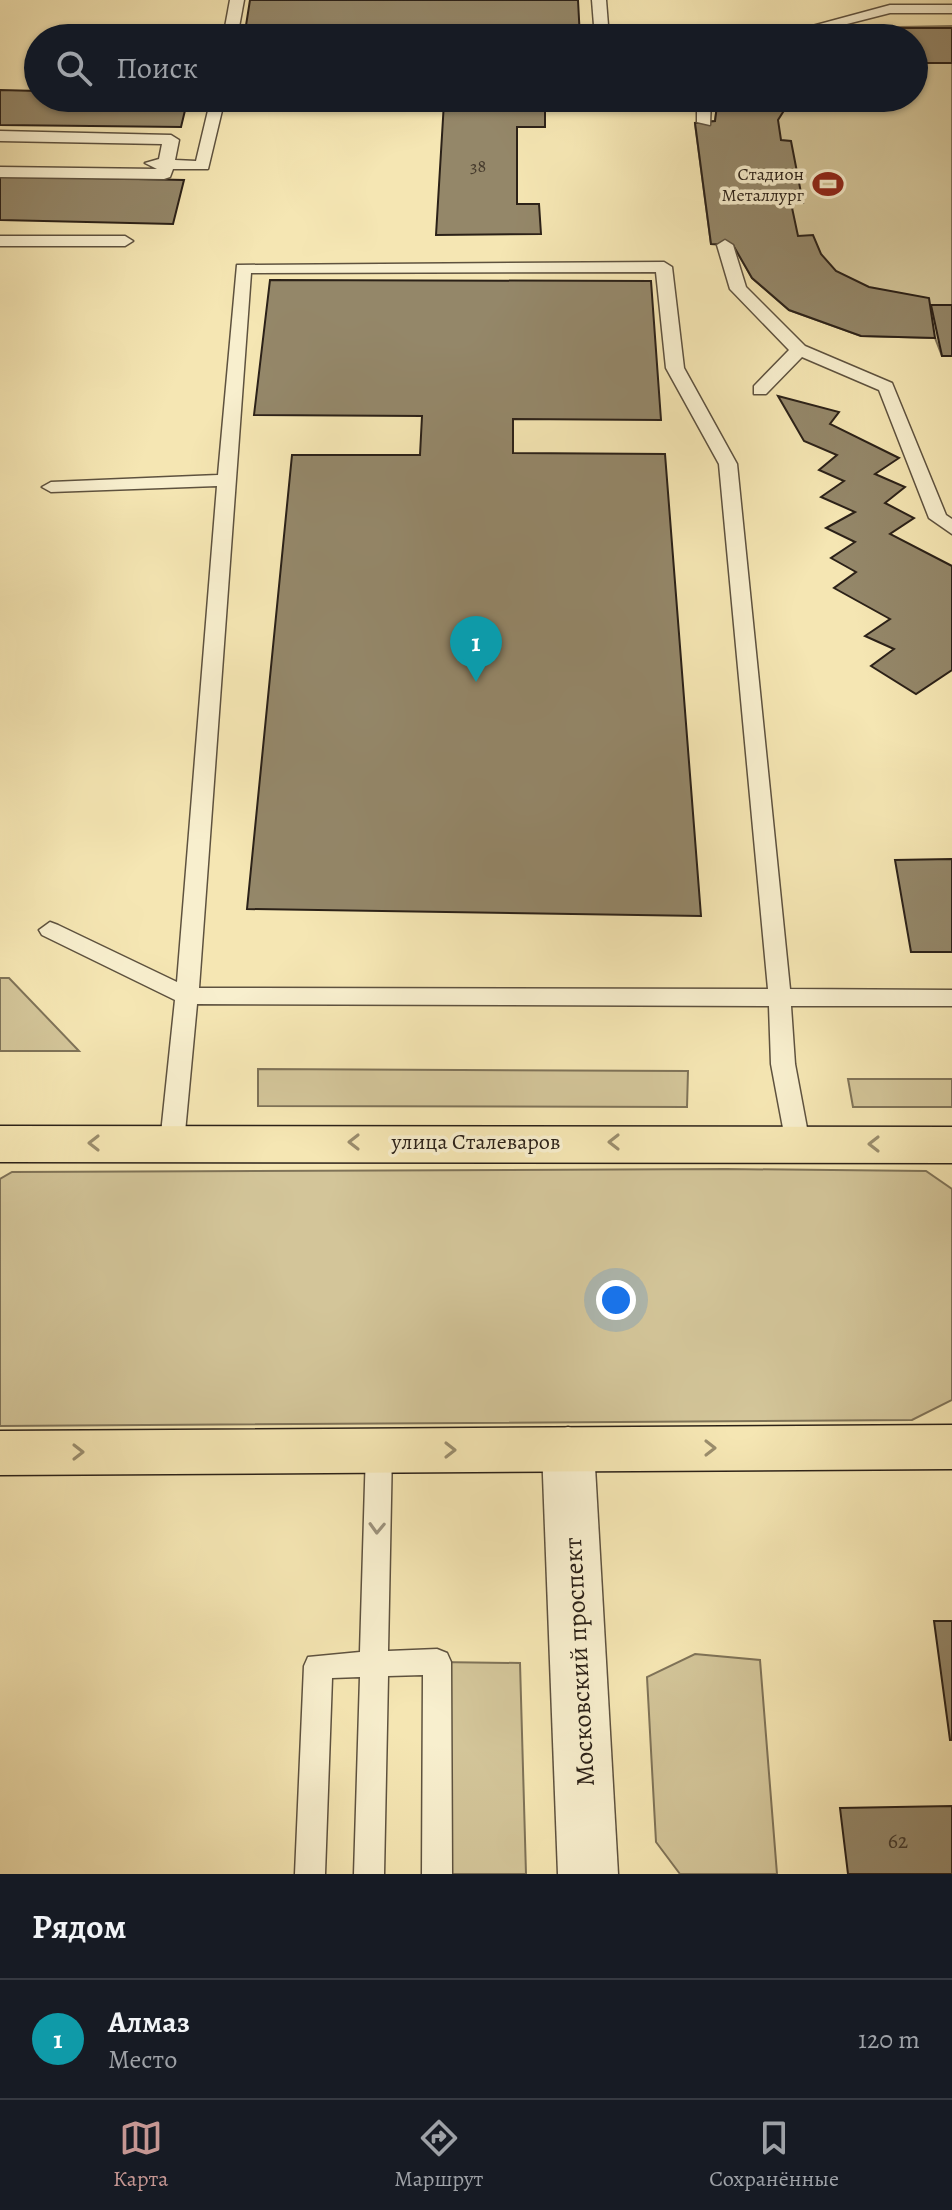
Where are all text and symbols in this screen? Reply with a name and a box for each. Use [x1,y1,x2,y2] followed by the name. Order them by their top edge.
[24,24,928,112] search box
[52,46,96,90] icon: search
[116,48,198,88] text: Поиск
[470,154,486,178] house number: 38
[722,162,804,207] place label: Стадион Металлург
[811,167,845,201] sports icon: Стадион Металлург
[450,616,502,682] pin: 1
[391,1127,560,1157] street label: улица Сталеваров
[347,1133,360,1151] one-way arrow
[607,1133,620,1151] one-way arrow
[87,1134,100,1152] one-way arrow
[867,1135,880,1153] one-way arrow
[596,1280,636,1320] your location
[704,1439,717,1457] one-way arrow
[444,1441,457,1459] one-way arrow
[72,1443,85,1461] one-way arrow
[369,1522,386,1535] one-way arrow
[555,1536,603,1787] street label: Московский проспект
[888,1826,908,1856] house number: 62
[32,1903,126,1950] text: Рядом
[108,2002,190,2042] text: Алмаз
[53,2022,63,2057] text: 1
[858,2022,920,2057] text: 120 m
[108,2042,177,2077] text: Место
[113,2116,168,2194] tab: Карта
[394,2116,483,2194] tab: Маршрут
[709,2116,839,2194] tab: Сохранённые

